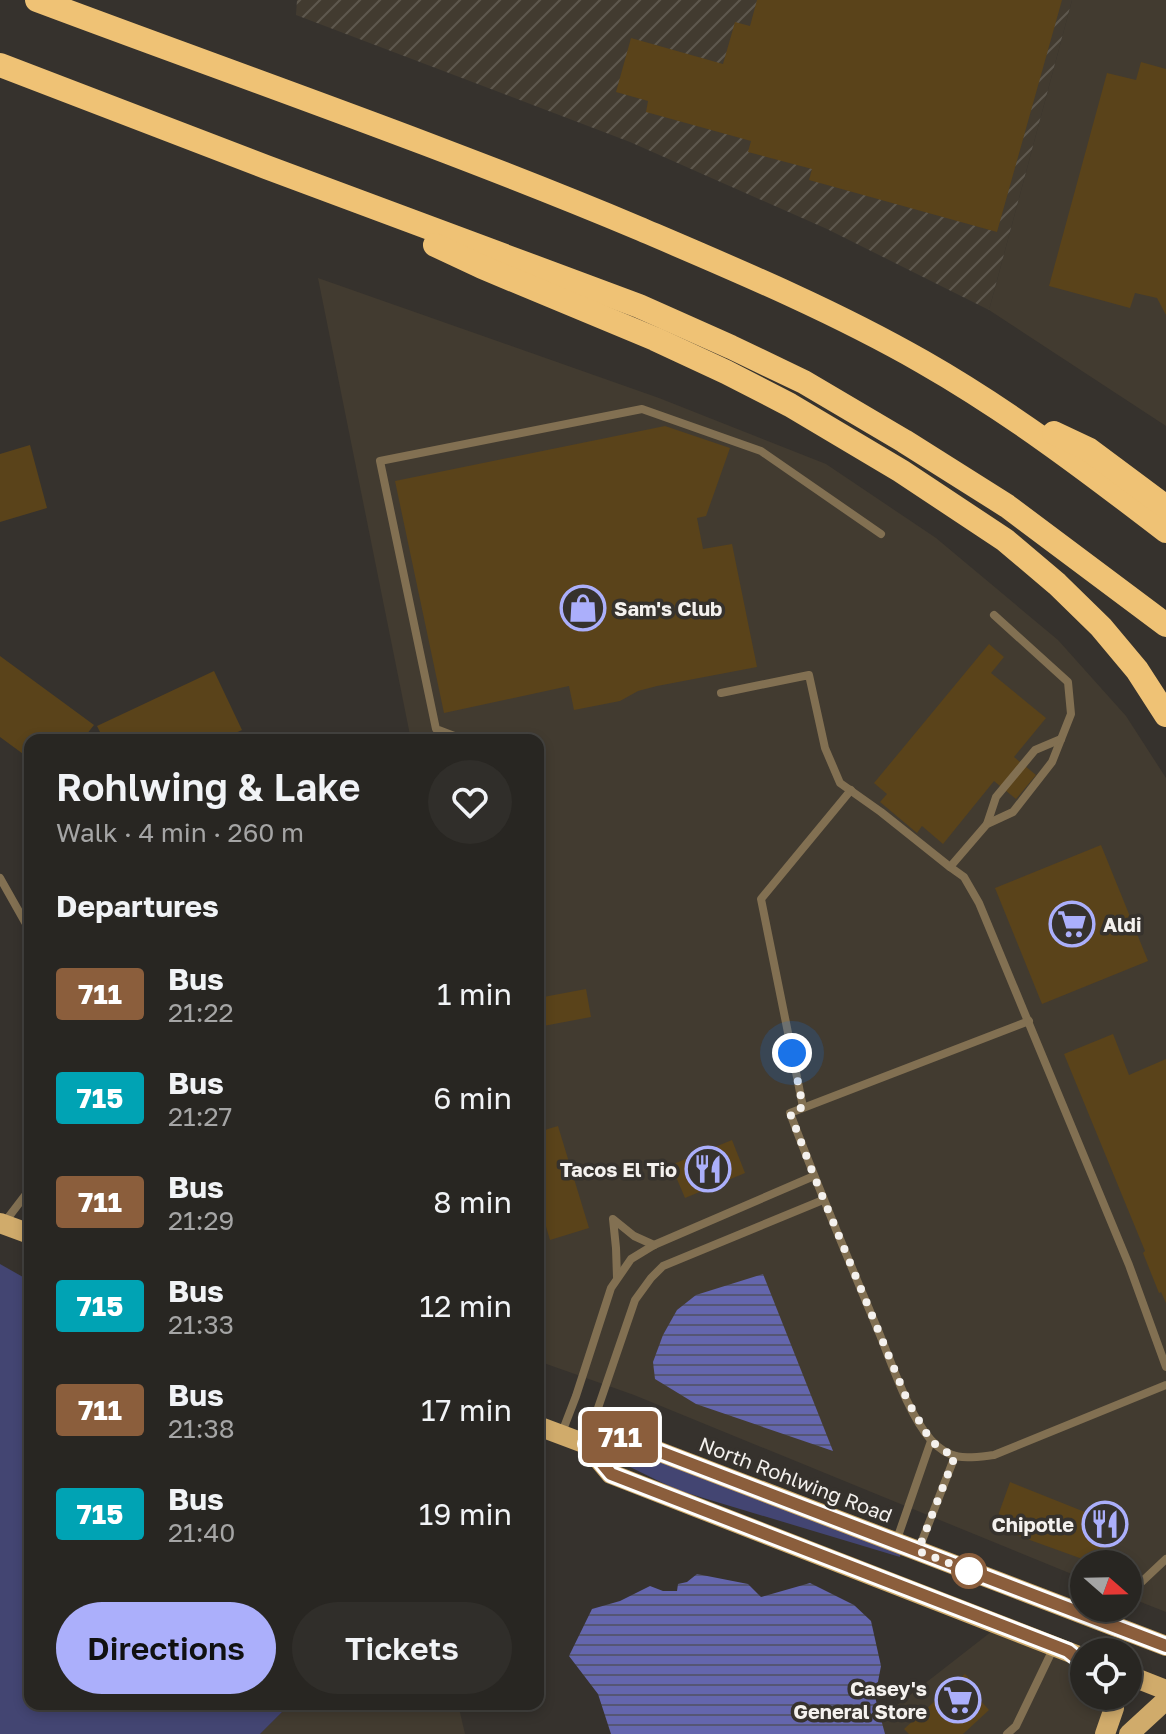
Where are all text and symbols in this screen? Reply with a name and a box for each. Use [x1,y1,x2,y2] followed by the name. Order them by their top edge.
[559,584,607,632] shop icon: Sam's Club
[614,596,722,620] place label: Sam's Club
[428,760,512,844] button: heart
[56,764,360,809] text: Rohlwing & Lake
[56,817,304,848] text: Walk · 4 min · 260 m
[56,888,219,924] text: Departures
[1048,900,1096,948] supermarket icon: Aldi
[1103,912,1141,936] place label: Aldi
[168,961,224,997] text: Bus
[437,976,512,1012] text: 1 min
[78,977,122,1010] text: 711
[168,997,234,1028] text: 21:22
[772,1033,812,1073] your location
[168,1065,224,1101] text: Bus
[433,1080,512,1116] text: 6 min
[77,1081,123,1114] text: 715
[168,1101,232,1132] text: 21:27
[684,1145,732,1193] restaurant icon: Tacos El Tio
[560,1157,677,1181] place label: Tacos El Tio
[168,1169,224,1205] text: Bus
[433,1184,512,1220] text: 8 min
[78,1185,122,1218] text: 711
[168,1205,234,1236] text: 21:29
[168,1273,224,1309] text: Bus
[420,1288,512,1324] text: 12 min
[77,1289,123,1322] text: 715
[168,1309,234,1340] text: 21:33
[168,1377,224,1413] text: Bus
[421,1392,512,1428] text: 17 min
[78,1393,122,1426] text: 711
[574,1411,666,1463] line badge: 711
[168,1413,235,1444] text: 21:38
[598,1420,642,1453] text: 711
[696,1431,896,1527] street label: North Rohlwing Road
[168,1481,224,1517] text: Bus
[419,1496,512,1532] text: 19 min
[77,1497,123,1530] text: 715
[1081,1500,1129,1548] restaurant icon: Chipotle
[992,1512,1074,1536] place label: Chipotle
[168,1517,235,1548] text: 21:40
[1070,1550,1142,1622] north arrow
[1070,1550,1142,1710] map controls
[952,1554,986,1588] unlabelled marker
[56,1602,276,1694] button: Directions
[292,1602,512,1694] button: Tickets
[1070,1638,1142,1710] button: locate
[793,1676,927,1723] place label: Casey's General Store
[934,1676,982,1724] supermarket icon: Casey's General Store

